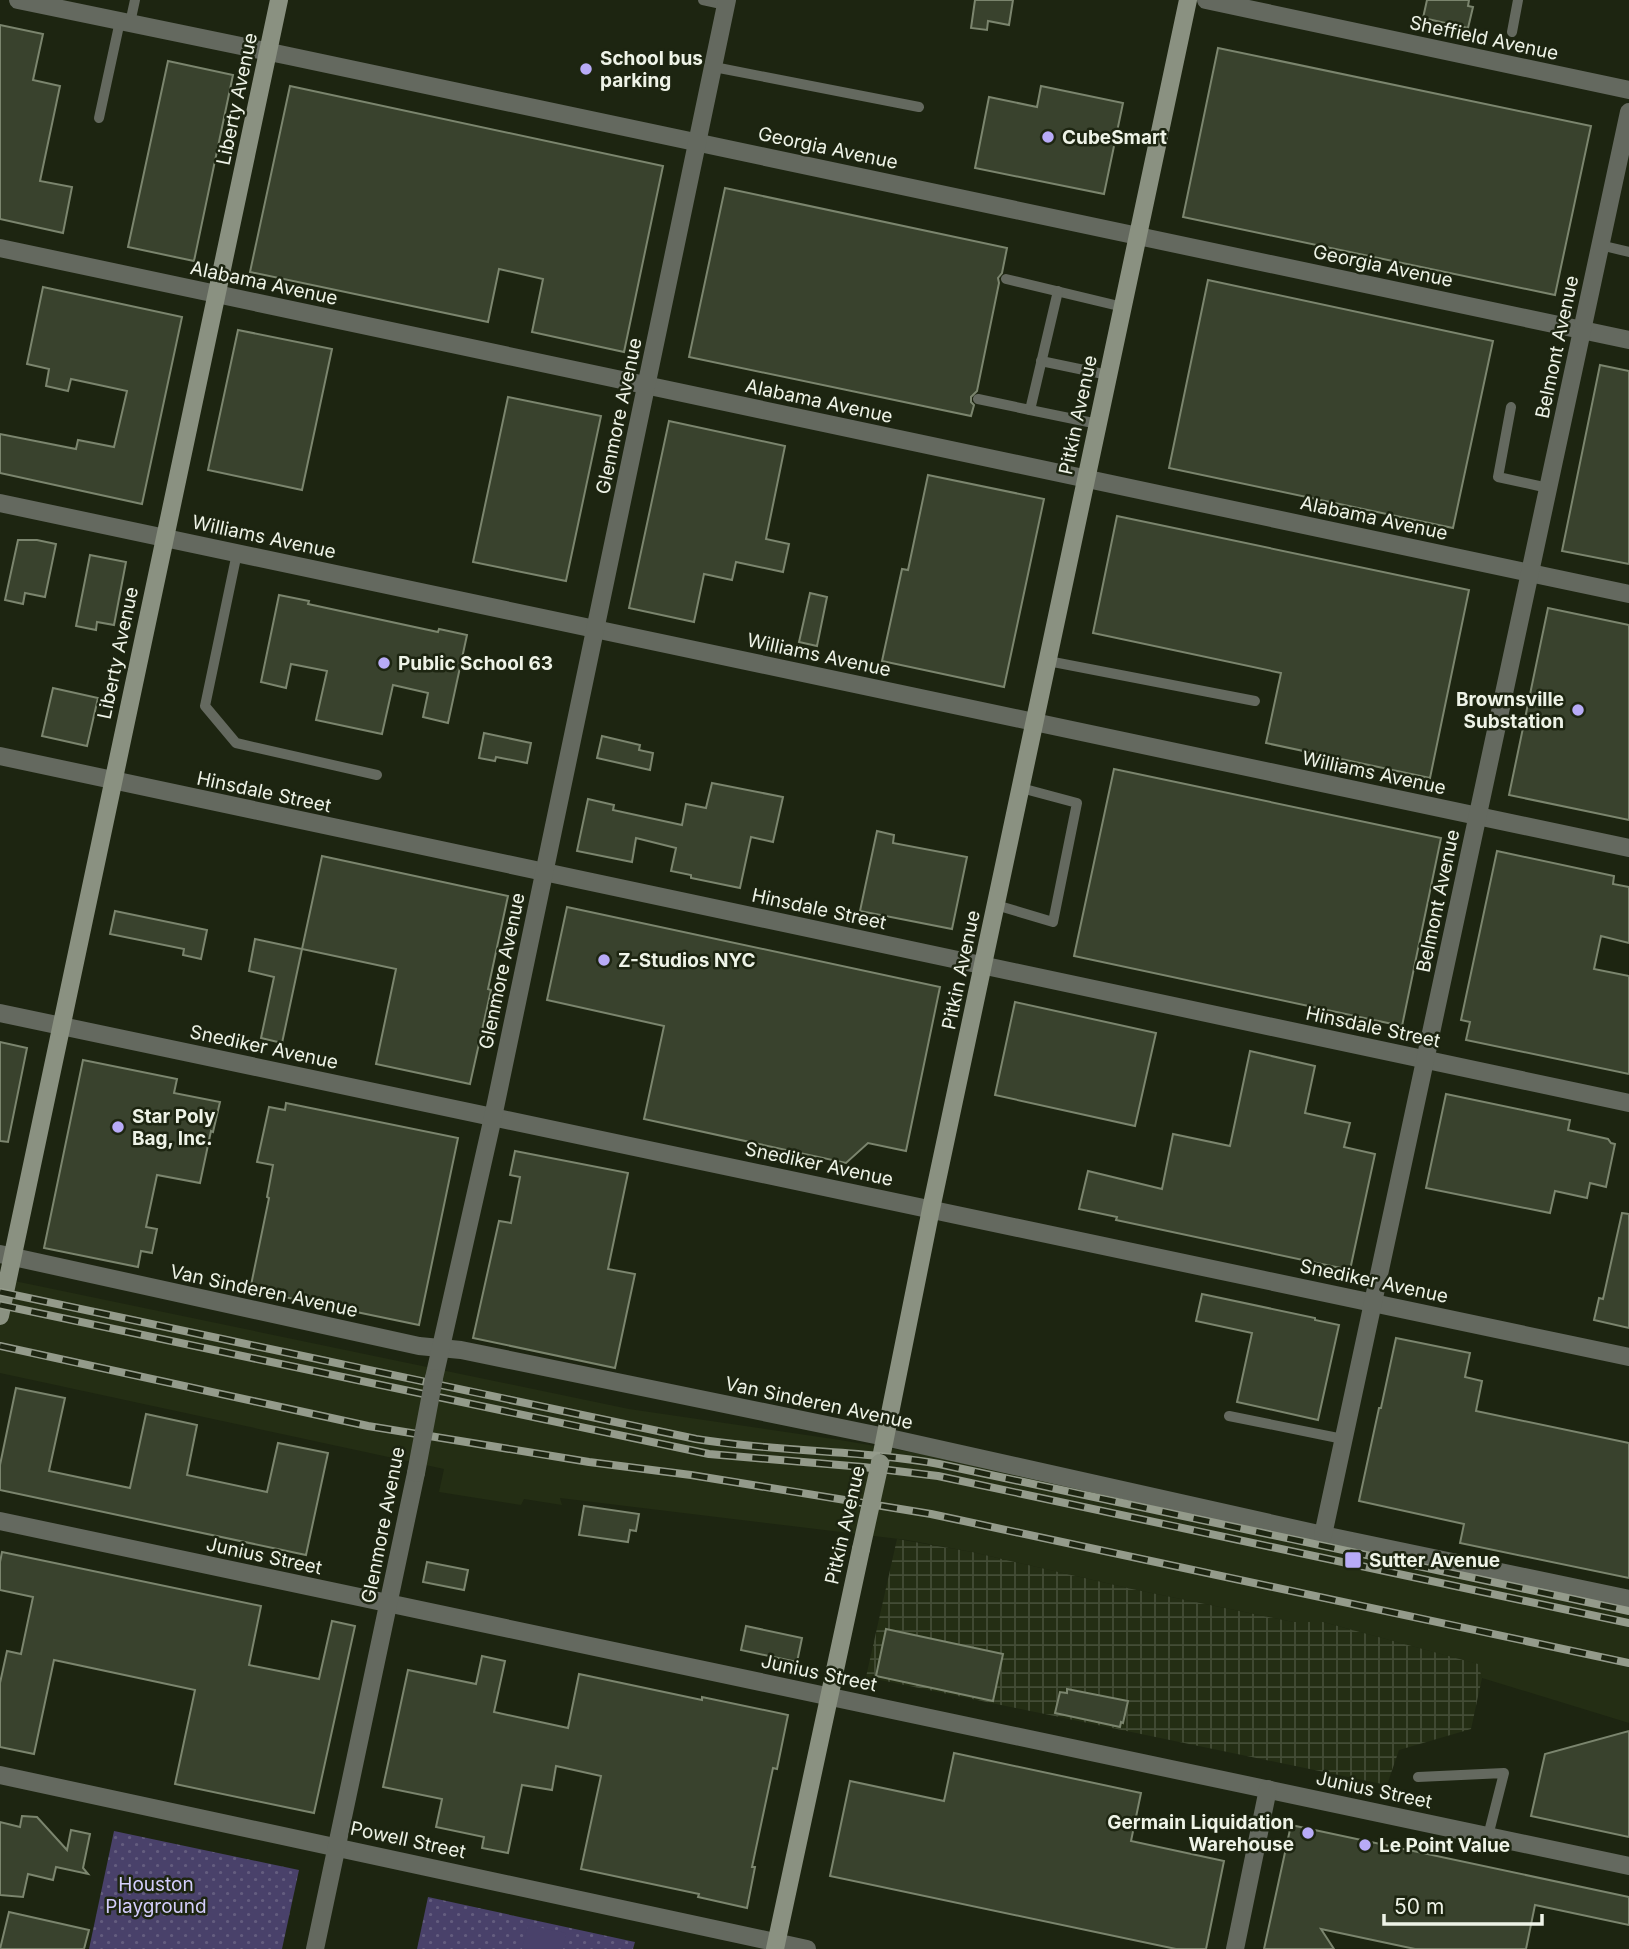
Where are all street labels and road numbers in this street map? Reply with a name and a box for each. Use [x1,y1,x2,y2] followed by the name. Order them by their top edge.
[1407,11,1561,65] street label: Sheffield Avenue
[212,31,262,167] street label: Liberty Avenue
[756,122,900,174] street label: Georgia Avenue
[1311,240,1455,292] street label: Georgia Avenue
[188,256,340,310] street label: Alabama Avenue
[1531,273,1583,421] street label: Belmont Avenue
[591,336,647,496] street label: Glenmore Avenue
[1054,353,1102,477] street label: Pitkin Avenue
[743,374,895,428] street label: Alabama Avenue
[1298,491,1450,545] street label: Alabama Avenue
[190,511,338,563] street label: Williams Avenue
[93,585,143,721] street label: Liberty Avenue
[745,629,893,681] street label: Williams Avenue
[1300,747,1448,799] street label: Williams Avenue
[195,767,333,817] street label: Hinsdale Street
[1412,827,1464,975] street label: Belmont Avenue
[750,884,888,934] street label: Hinsdale Street
[474,891,530,1051] street label: Glenmore Avenue
[937,908,985,1032] street label: Pitkin Avenue
[1304,1002,1442,1052] street label: Hinsdale Street
[188,1020,340,1074] street label: Snediker Avenue
[743,1137,895,1191] street label: Snediker Avenue
[1298,1254,1450,1308] street label: Snediker Avenue
[168,1260,360,1322] street label: Van Sinderen Avenue
[723,1372,915,1434] street label: Van Sinderen Avenue
[357,1445,409,1605] street label: Glenmore Avenue
[820,1463,870,1587] street label: Pitkin Avenue
[204,1532,324,1580] street label: Junius Street
[759,1649,879,1697] street label: Junius Street
[1314,1766,1434,1814] street label: Junius Street
[348,1817,468,1863] street label: Powell Street

